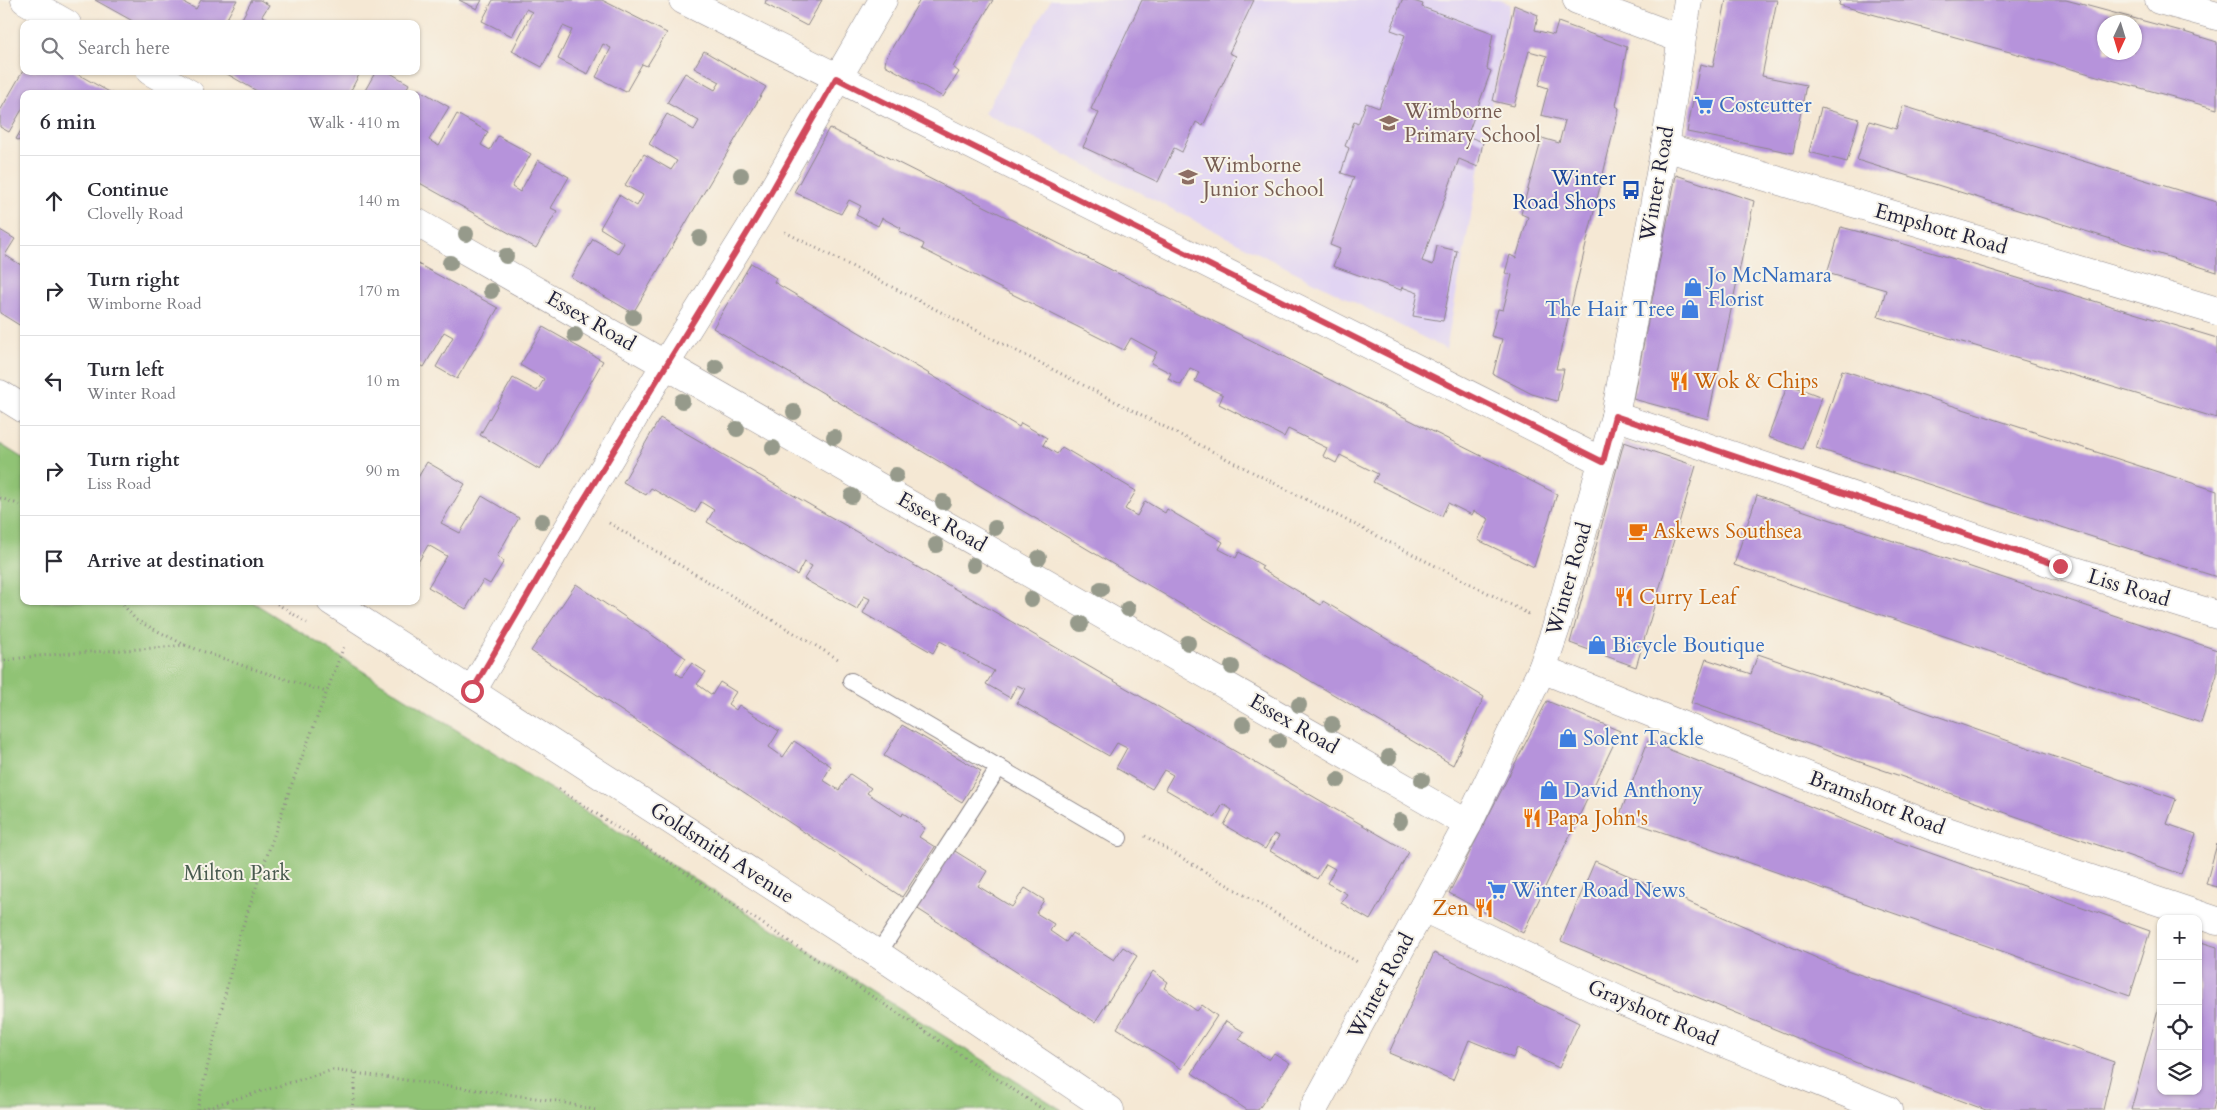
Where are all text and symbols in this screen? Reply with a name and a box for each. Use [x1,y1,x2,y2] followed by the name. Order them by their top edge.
[2097,15,2142,60] north arrow
[20,20,420,75] search box
[38,34,66,62] icon: search
[78,35,170,61] text: Search here
[1719,91,1812,120] place label: Costcutter
[1693,94,1715,116] supermarket icon: Costcutter
[1403,97,1541,150] place label: Wimborne Primary School
[40,108,96,137] text: 6 min
[308,112,400,134] text: Walk · 410 m
[1378,112,1400,134] school or university icon: Wimborne Primary School
[1632,124,1681,245] street label: Winter Road
[1200,151,1324,204] place label: Wimborne Junior School
[1513,164,1616,217] place label: Winter Road Shops
[1177,166,1199,188] school or university icon: Wimborne Junior School
[87,177,169,203] text: Continue
[1620,179,1642,201] bus stop icon: Winter Road Shops
[40,187,68,215] icon: ahead
[358,190,400,212] text: 140 m
[1871,196,2011,262] street label: Empshott Road
[87,203,183,225] text: Clovelly Road
[1705,261,1832,314] place label: Jo McNamara Florist
[87,267,179,293] text: Turn right
[1682,276,1704,298] shop icon: Jo McNamara Florist
[40,277,68,305] icon: right
[358,280,400,302] text: 170 m
[541,284,641,358] street label: Essex Road
[87,293,202,315] text: Wimborne Road
[1545,295,1675,324] place label: The Hair Tree
[1679,298,1701,320] shop icon: The Hair Tree
[87,357,164,383] text: Turn left
[40,367,68,395] icon: left
[1693,367,1818,396] place label: Wok & Chips
[366,370,400,392] text: 10 m
[1668,370,1690,392] restaurant icon: Wok & Chips
[87,383,176,405] text: Winter Road
[87,447,179,473] text: Turn right
[40,457,68,485] icon: right
[366,460,400,482] text: 90 m
[87,473,151,495] text: Liss Road
[892,485,992,559] street label: Essex Road
[1653,517,1802,546] place label: Askews Southsea
[1539,519,1599,640] street label: Winter Road
[1627,520,1649,542] cafe icon: Askews Southsea
[40,547,68,575] icon: arrive
[87,548,264,574] text: Arrive at destination
[2049,555,2072,578] route end
[2084,562,2174,614] street label: Liss Road
[1639,583,1740,612] place label: Curry Leaf
[1613,586,1635,608] restaurant icon: Curry Leaf
[1612,631,1765,660] place label: Bicycle Boutique
[1586,634,1608,656] shop icon: Bicycle Boutique
[461,680,484,703] route start
[1244,687,1344,761] street label: Essex Road
[1583,724,1704,753] place label: Solent Tackle
[1557,727,1579,749] shop icon: Solent Tackle
[1805,764,1949,842] street label: Bramshott Road
[1564,776,1703,805] place label: David Anthony
[1538,779,1560,801] shop icon: David Anthony
[644,795,800,911] street label: Goldsmith Avenue
[1547,804,1648,833] place label: Papa John's
[1521,807,1543,829] restaurant icon: Papa John's
[184,859,291,888] park label: Milton Park
[1511,876,1686,905] place label: Winter Road News
[1486,879,1508,901] supermarket icon: Winter Road News
[1433,894,1469,923] place label: Zen
[1473,897,1495,919] restaurant icon: Zen
[2157,915,2202,1095] map controls
[2157,915,2202,960] button: +
[1340,928,1421,1045] street label: Winter Road
[2157,960,2202,1005] button: −
[1583,972,1723,1054] street label: Grayshott Road
[2157,1005,2202,1050] button: locate
[2157,1050,2202,1095] button: layers

